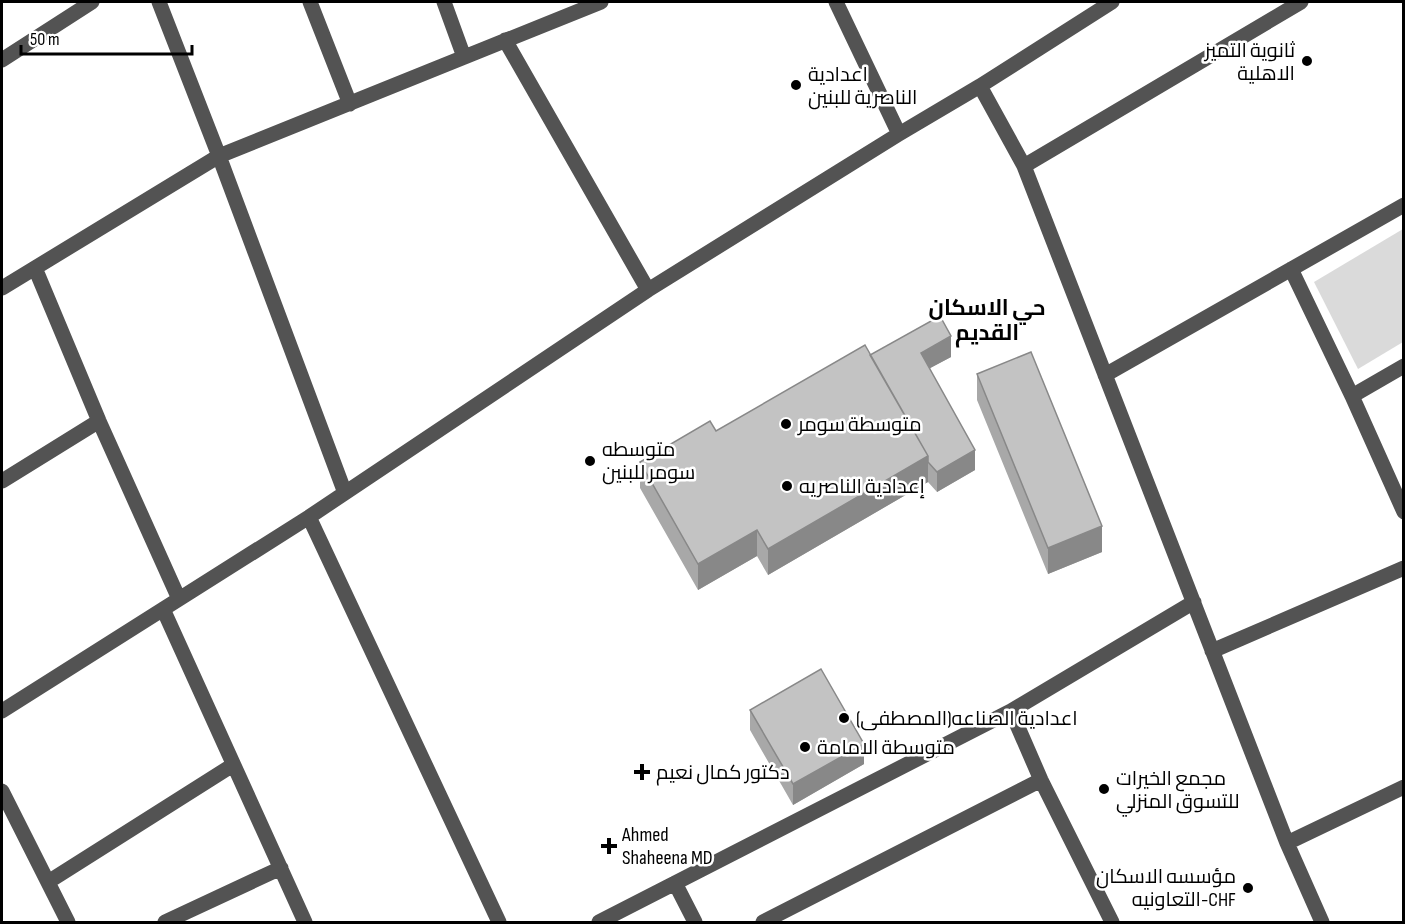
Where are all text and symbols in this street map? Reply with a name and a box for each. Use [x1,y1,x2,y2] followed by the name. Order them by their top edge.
[21,18,192,56] scale bar
[30,29,60,50] text: 50 m
[1204,39,1296,86] place label: ثانوية التميز الاهلية
[1300,54,1314,68] marker: ثانوية التميز الاهلية
[808,63,917,110] place label: اعدادية الناصرية للبنين
[789,78,803,92] marker: اعدادية الناصرية للبنين
[929,295,1045,348] district label: حي الاسكان القديم
[797,413,921,437] place label: متوسطة سومر
[779,417,793,431] marker: متوسطة سومر
[602,438,695,485] place label: متوسطه سومر للبنين
[583,454,597,468] marker: متوسطه سومر للبنين
[799,475,925,499] place label: إعدادية الناصريه
[780,479,794,493] marker: إعدادية الناصريه
[856,707,1078,731] place label: اعدادية الصناعه(المصطفى)
[837,711,851,725] marker: اعدادية الصناعه(المصطفى)
[817,736,955,760] place label: متوسطة الامامة
[798,740,812,754] marker: متوسطة الامامة
[656,761,790,786] place label: دكتور كمال نعيم
[633,763,651,781] marker: دكتور كمال نعيم
[1116,767,1239,817] place label: مجمع الخيرات للتسوق المنزلي
[1097,782,1111,796] marker: مجمع الخيرات للتسوق المنزلي
[621,823,713,870] place label: Ahmed Shaheena MD
[600,837,618,855] marker: Ahmed Shaheena MD
[1096,865,1236,912] place label: مؤسسه الاسكان التعاونيه-CHF
[1241,881,1255,895] marker: مؤسسه الاسكان التعاونيه-CHF

